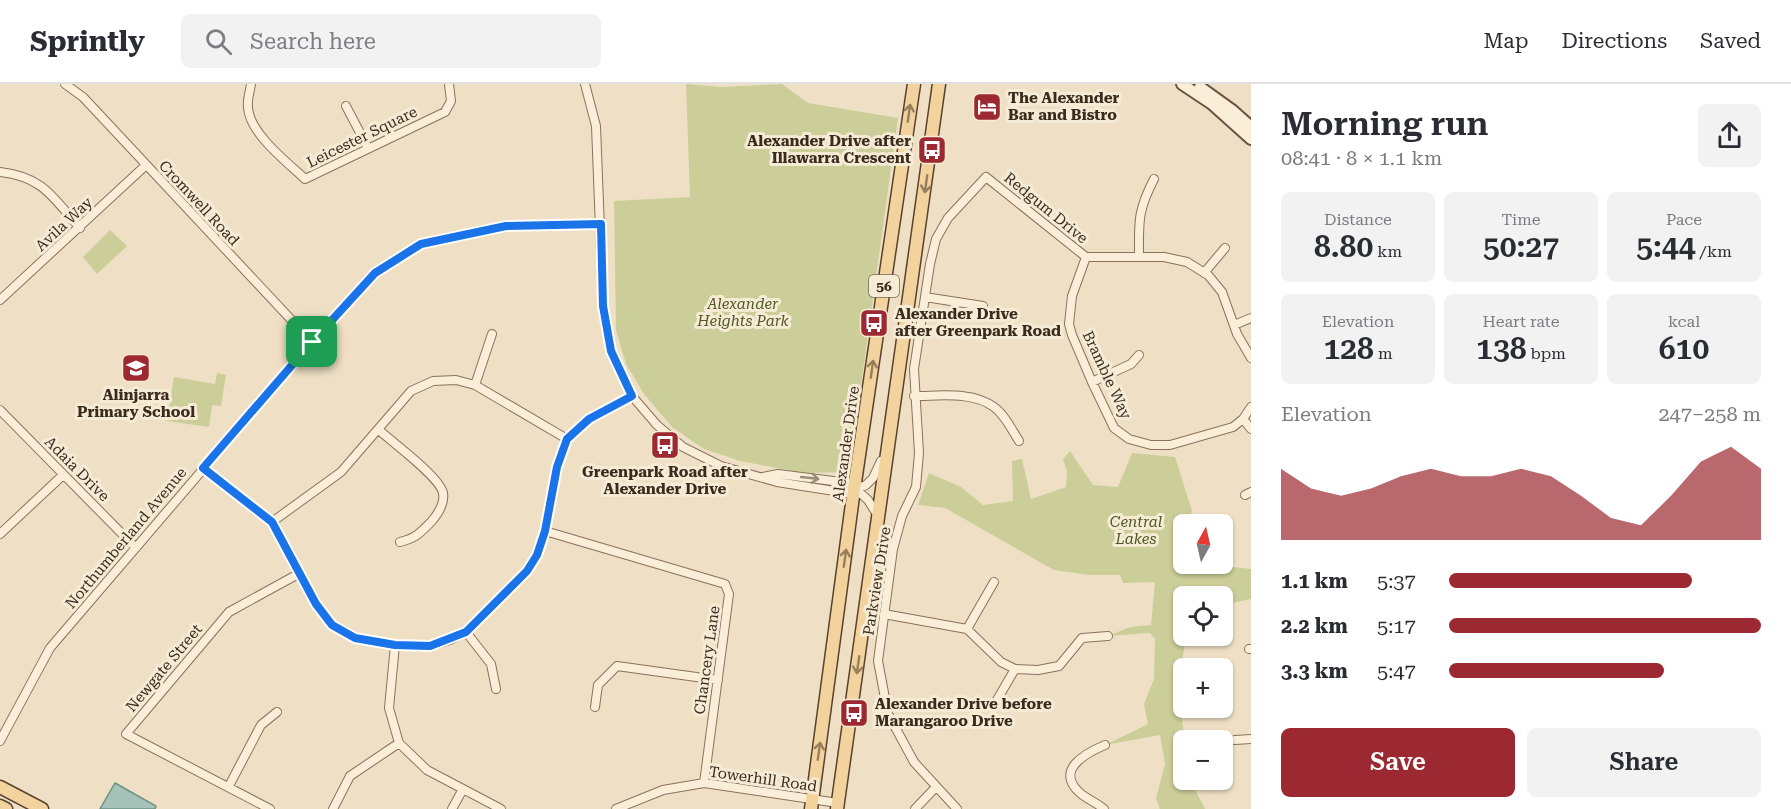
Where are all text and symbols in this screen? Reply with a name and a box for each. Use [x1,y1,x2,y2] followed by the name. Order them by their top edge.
[181,14,601,68] search box
[30,25,145,58] text: Sprintly
[202,25,235,58] icon: search
[250,29,376,54] text: Search here
[1484,29,1528,53] text: Map
[1561,29,1667,53] text: Directions
[1700,29,1761,53] text: Saved
[1008,89,1120,124] place label: The Alexander Bar and Bistro
[971,91,1003,123] hotel icon: The Alexander Bar and Bistro
[304,102,420,172] street label: Leicester Square
[904,104,915,124] one-way arrow
[1281,104,1488,143] text: Morning run
[1698,104,1761,167] button: share
[747,132,911,167] place label: Alexander Drive after Illawarra Crescent
[916,134,948,166] bus stop icon: Alexander Drive after Illawarra Crescent
[1281,146,1442,170] text: 08:41 · 8 × 1.1 km
[155,157,243,250] street label: Cromwell Road
[1000,169,1092,247] street label: Redgum Drive
[920,173,931,193] one-way arrow
[32,193,96,255] street label: Avila Way
[1324,210,1392,229] text: Distance
[1501,210,1541,229] text: Time
[1666,210,1702,229] text: Pace
[1314,229,1373,264] text: 8.80
[1483,229,1559,264] text: 50:27
[1636,229,1695,264] text: 5:44
[1373,242,1402,261] text: km
[1695,242,1732,261] text: /km
[869,275,899,297] road number: 56
[696,295,790,330] park label: Alexander Heights Park
[895,305,1061,340] place label: Alexander Drive after Greenpark Road
[858,307,890,339] bus stop icon: Alexander Drive after Greenpark Road
[1322,312,1394,331] text: Elevation
[1483,312,1559,331] text: Heart rate
[1668,312,1700,331] text: kcal
[286,316,337,367] pin
[295,325,328,358] icon: arrive
[1079,328,1135,422] street label: Bramble Way
[1323,331,1374,366] text: 128
[1476,331,1526,366] text: 138
[1659,331,1709,366] text: 610
[1374,344,1393,363] text: m
[1526,344,1566,363] text: bpm
[120,352,152,384] school or university icon: Alinjarra Primary School
[866,359,877,379] one-way arrow
[829,385,863,503] street label: Alexander Drive
[77,386,195,421] place label: Alinjarra Primary School
[1281,402,1372,426] text: Elevation
[1658,402,1761,426] text: 247–258 m
[649,429,681,461] bus stop icon: Greenpark Road after Alexander Drive
[41,433,113,505] street label: Adaia Drive
[582,463,748,498] place label: Greenpark Road after Alexander Drive
[62,464,190,612] street label: Northumberland Avenue
[800,473,819,484] one-way arrow
[1110,513,1163,548] park label: Central Lakes
[1173,514,1233,574] north arrow
[1173,514,1233,790] map controls
[860,525,894,637] street label: Parkview Drive
[840,548,851,568] one-way arrow
[1281,569,1348,593] text: 1.1 km
[1377,569,1416,593] text: 5:37
[1173,586,1233,646] button: locate
[690,605,724,715] street label: Chancery Lane
[1281,614,1348,638] text: 2.2 km
[1377,614,1416,638] text: 5:17
[122,620,206,715] street label: Newgate Street
[852,654,863,674] one-way arrow
[1173,658,1233,718] button: +
[1281,659,1348,683] text: 3.3 km
[1377,659,1416,683] text: 5:47
[875,695,1052,730] place label: Alexander Drive before Marangaroo Drive
[838,697,870,729] bus stop icon: Alexander Drive before Marangaroo Drive
[1281,728,1515,797] button: Save
[1527,728,1761,797] button: Share
[1173,730,1233,790] button: −
[813,742,824,761] one-way arrow
[708,763,819,796] street label: Towerhill Road

